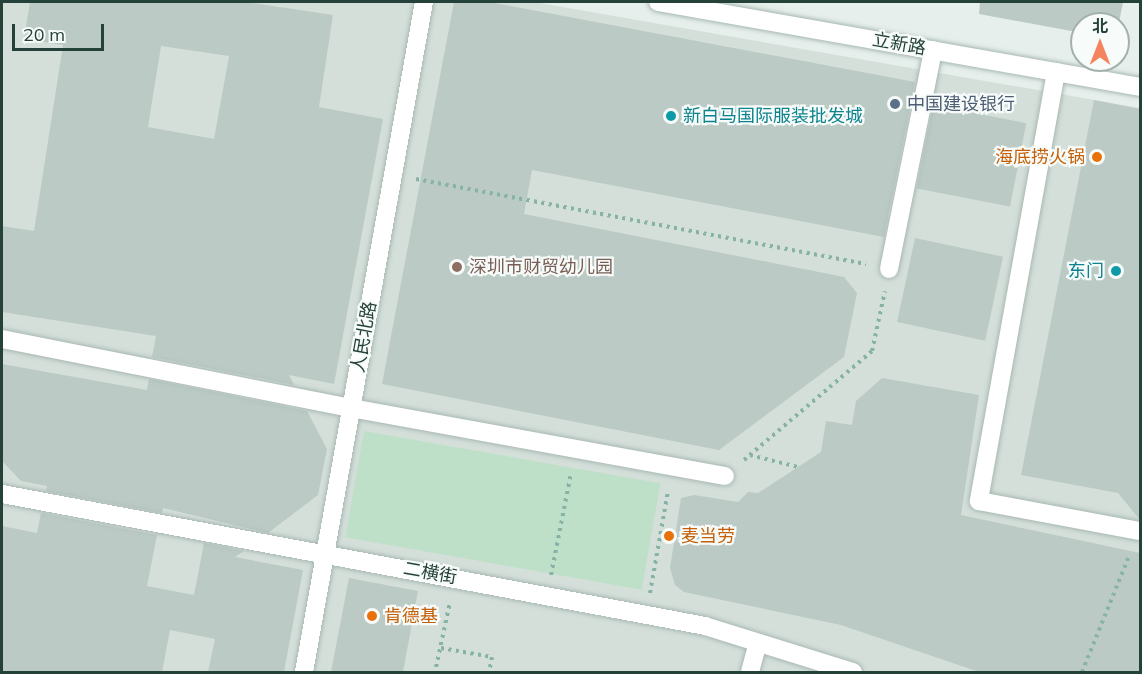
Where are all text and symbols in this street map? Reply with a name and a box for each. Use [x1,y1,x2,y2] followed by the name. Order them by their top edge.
[15,12,106,50] scale bar
[1070,12,1130,72] north arrow
[1092,16,1108,36] text: 北
[23,23,65,46] text: 20 m
[871,29,927,59] street label: 立新路
[907,93,1015,115] place label: 中国建设银行
[888,97,902,111] marker: 中国建设银行
[683,105,863,127] place label: 新白马国际服装批发城
[664,109,678,123] marker: 新白马国际服装批发城
[995,146,1085,168] place label: 海底捞火锅
[1090,150,1104,164] marker: 海底捞火锅
[469,256,613,278] place label: 深圳市财贸幼儿园
[450,260,464,274] marker: 深圳市财贸幼儿园
[1068,260,1104,282] place label: 东门
[1109,264,1123,278] marker: 东门
[347,300,381,374] street label: 人民北路
[681,525,735,547] place label: 麦当劳
[662,529,676,543] marker: 麦当劳
[402,558,458,588] street label: 二横街
[384,605,438,627] place label: 肯德基
[365,609,379,623] marker: 肯德基

